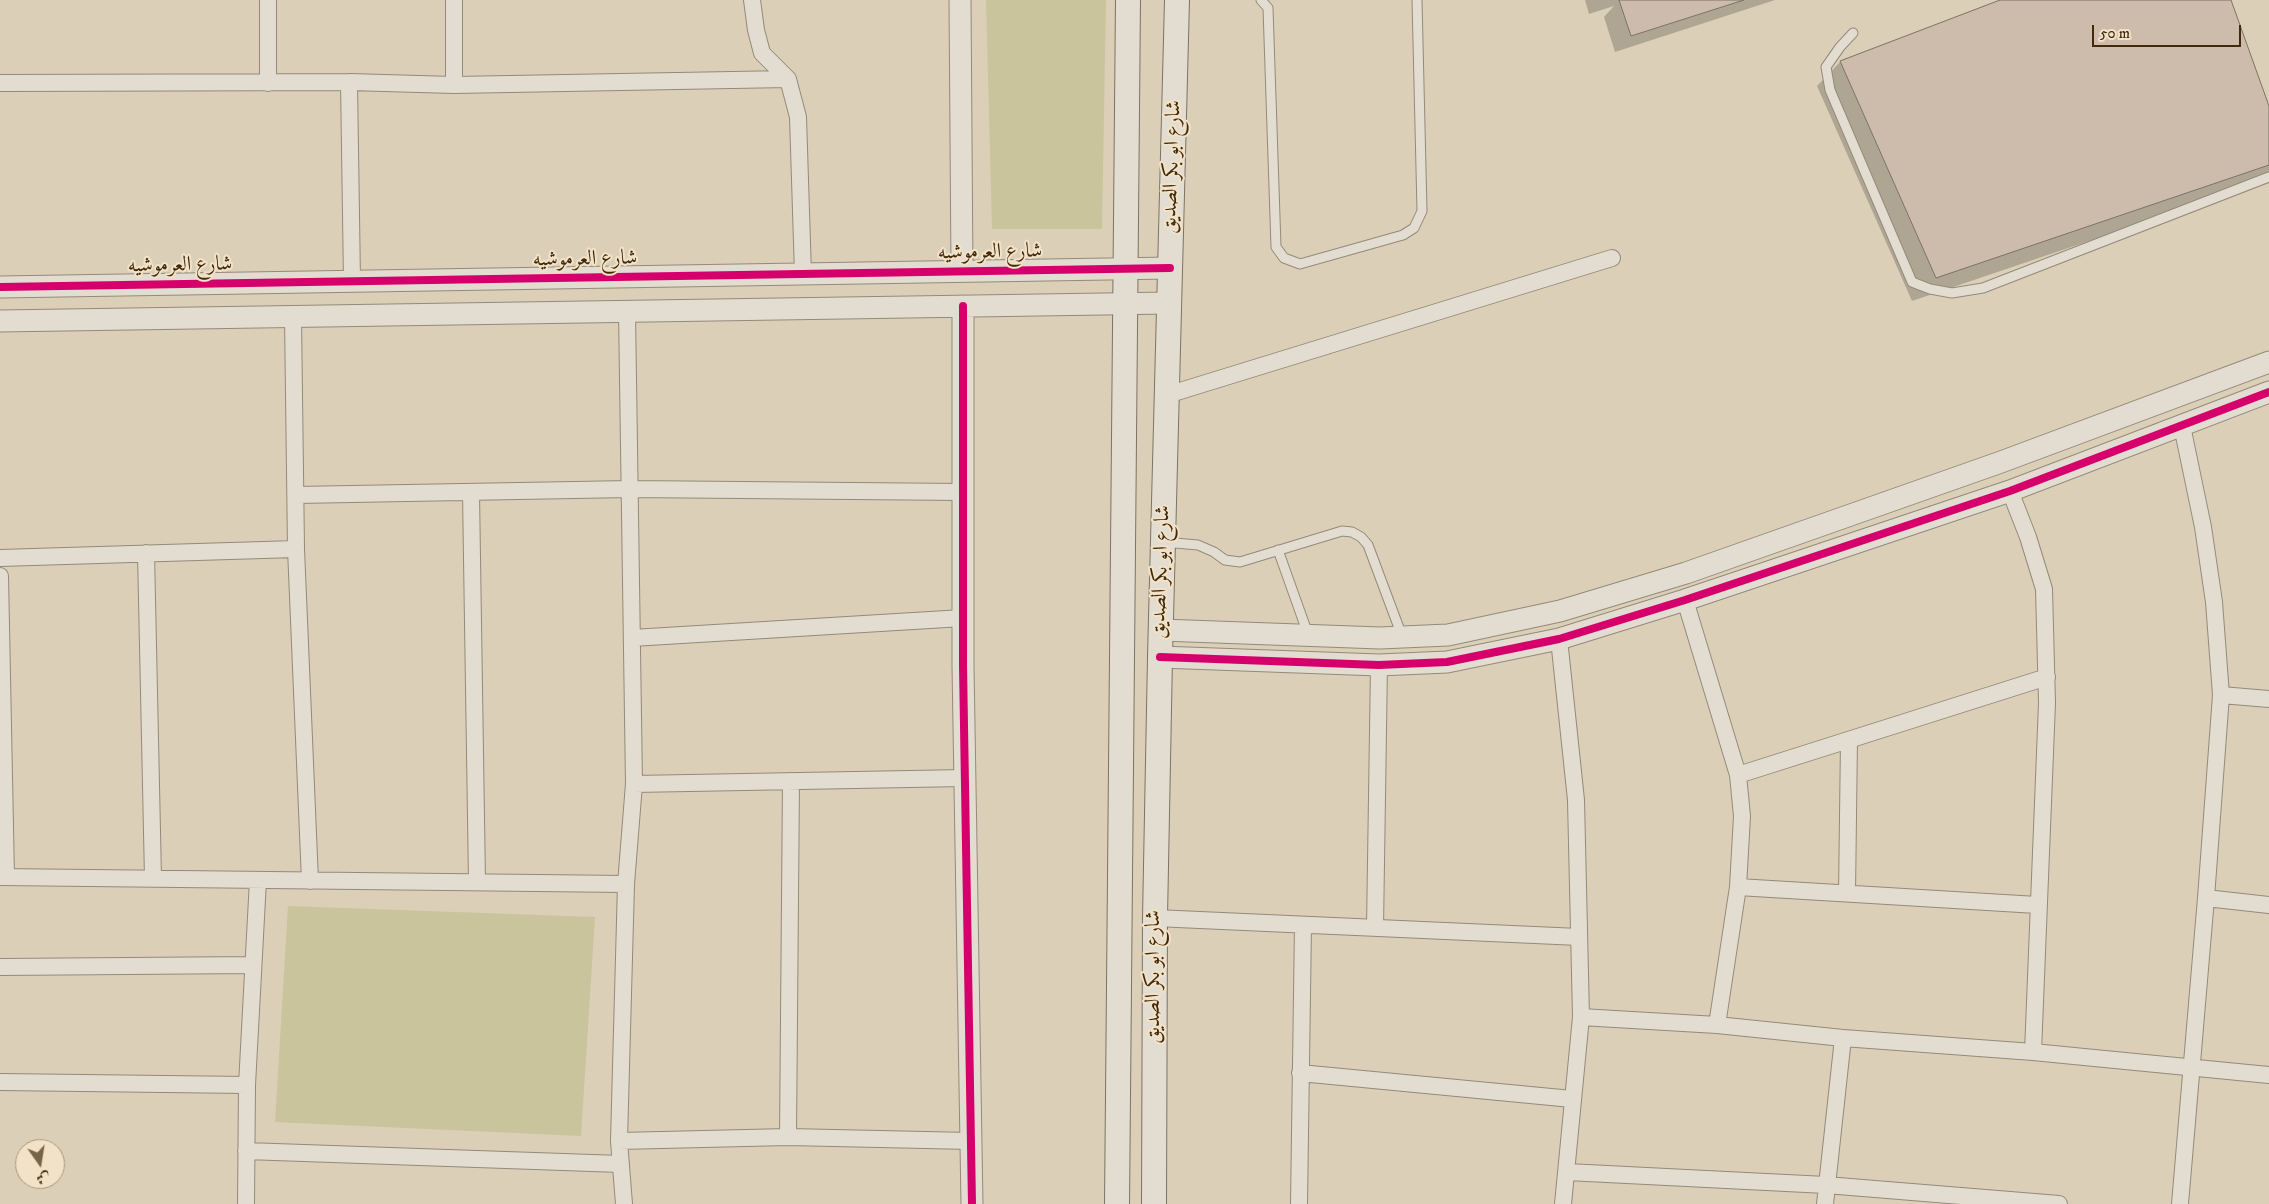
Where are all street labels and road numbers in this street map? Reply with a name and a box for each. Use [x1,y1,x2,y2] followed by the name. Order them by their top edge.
[1158,100,1188,234] street label: شارع ابو بكر الصديق
[938,239,1042,267] street label: شارع العرموشيه
[533,246,637,274] street label: شارع العرموشيه
[128,252,232,280] street label: شارع العرموشيه
[1147,505,1177,639] street label: شارع ابو بكر الصديق
[1142,910,1168,1044] street label: شارع ابو بكر الصديق

